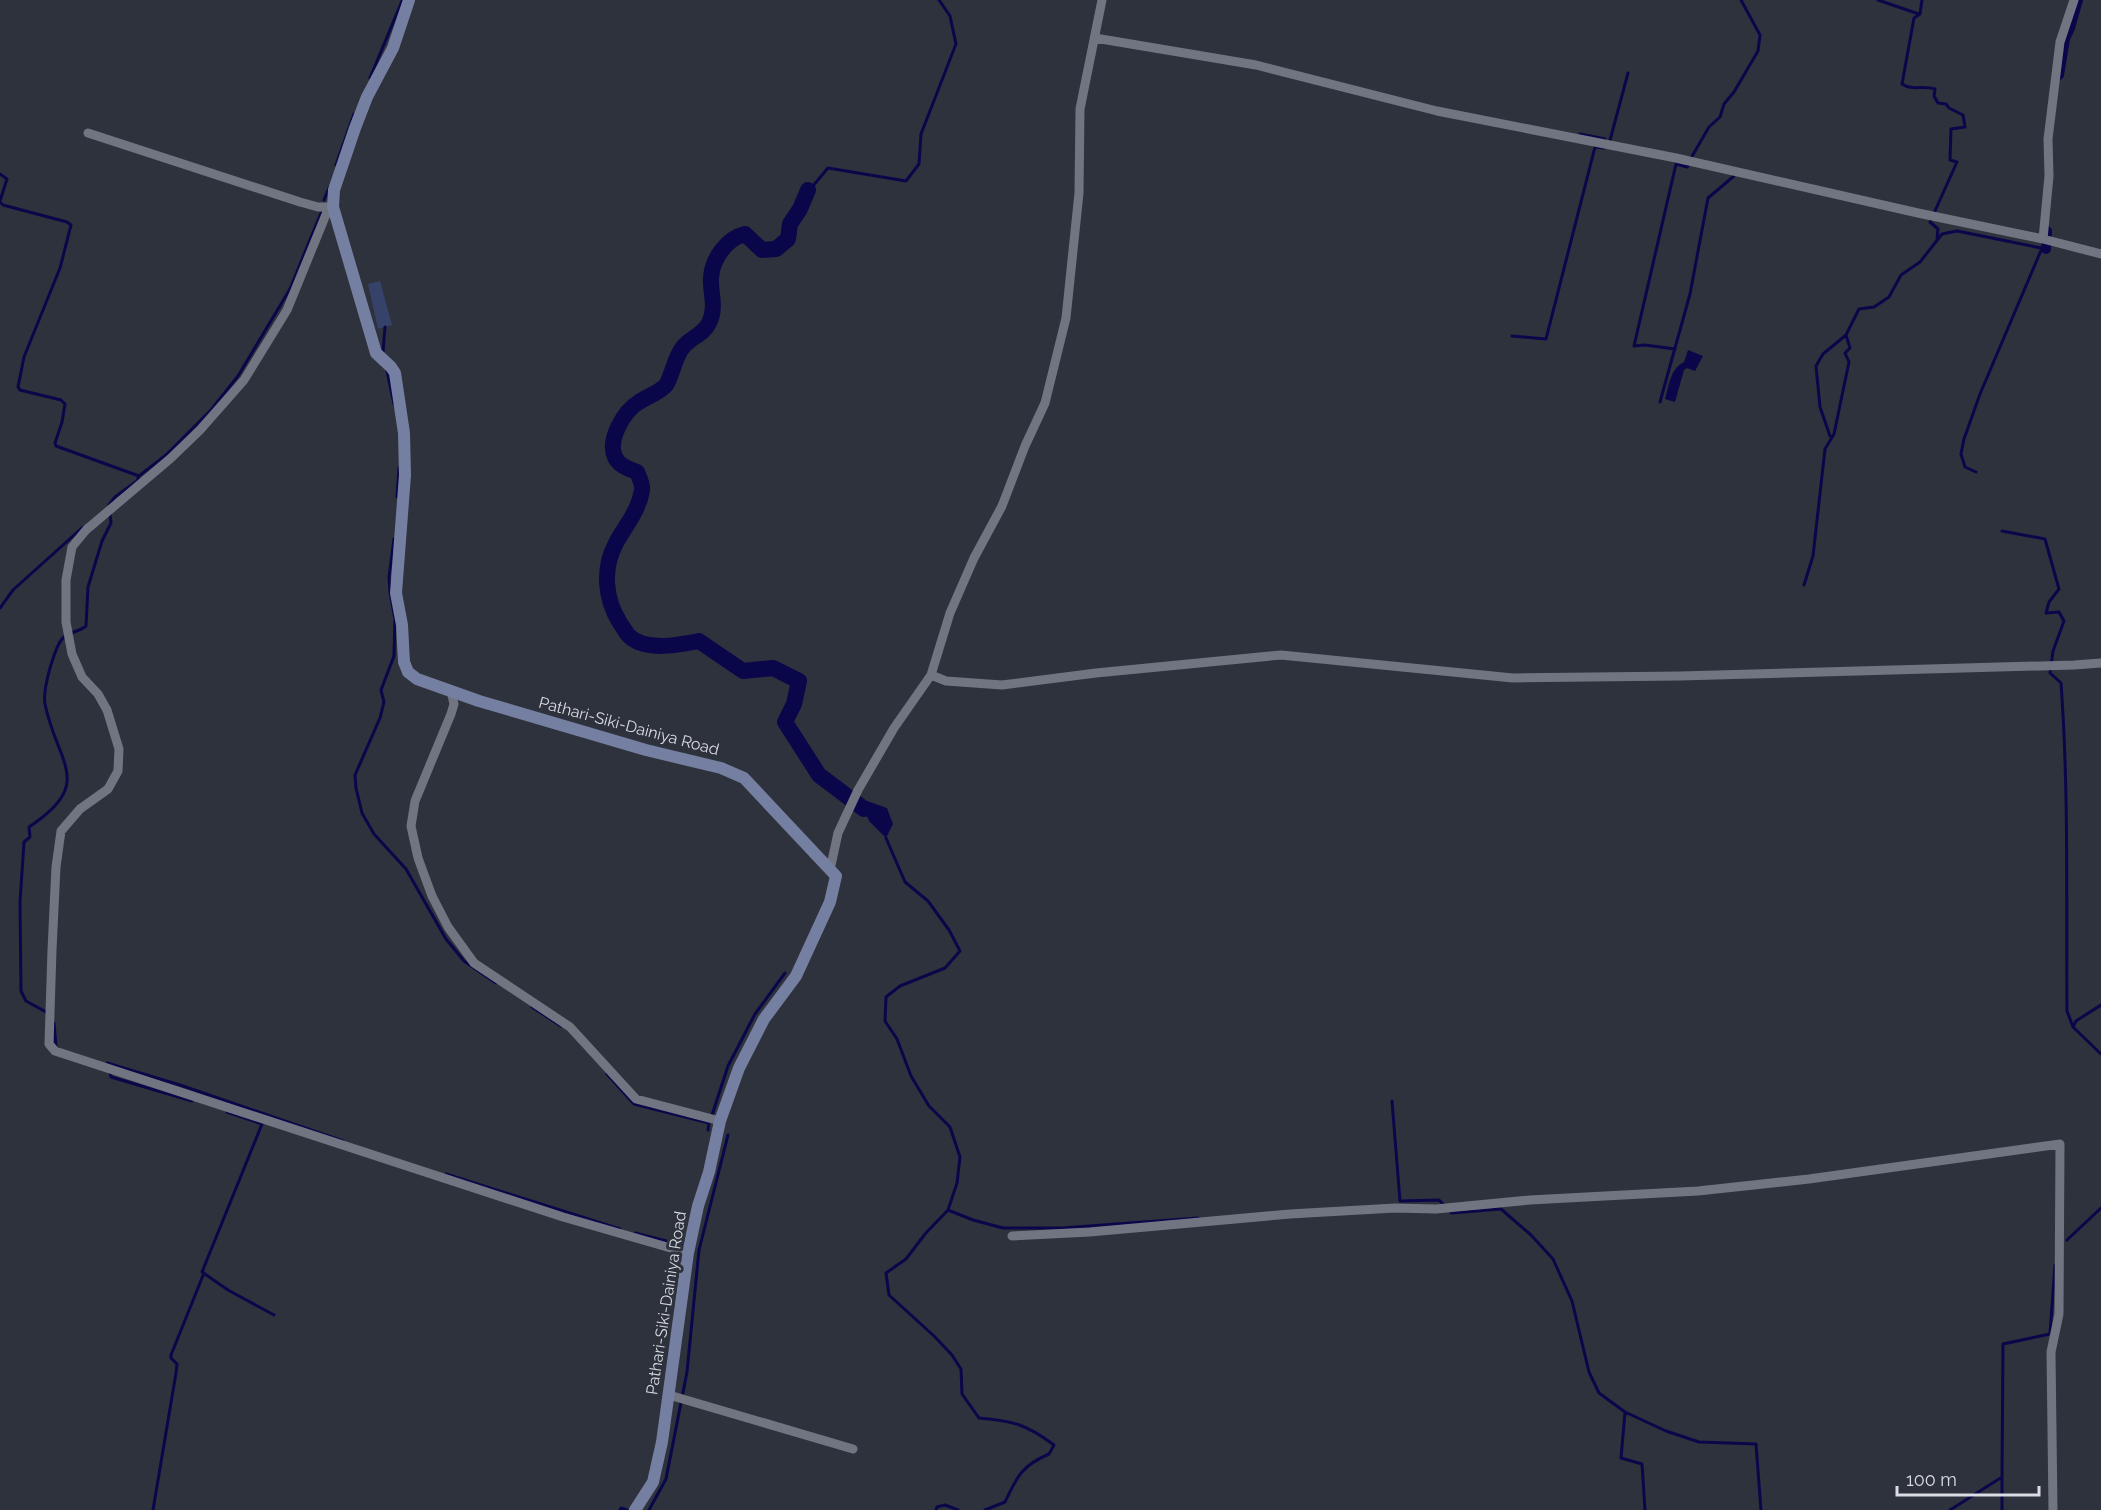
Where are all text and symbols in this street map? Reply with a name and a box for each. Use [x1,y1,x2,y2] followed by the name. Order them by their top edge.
[537,693,721,759] street label: Pathari-Siki-Dainiya Road
[642,1210,690,1396] street label: Pathari-Siki-Dainiya Road
[1897,1459,2040,1497] scale bar
[1906,1469,1957,1490] text: 100 m

